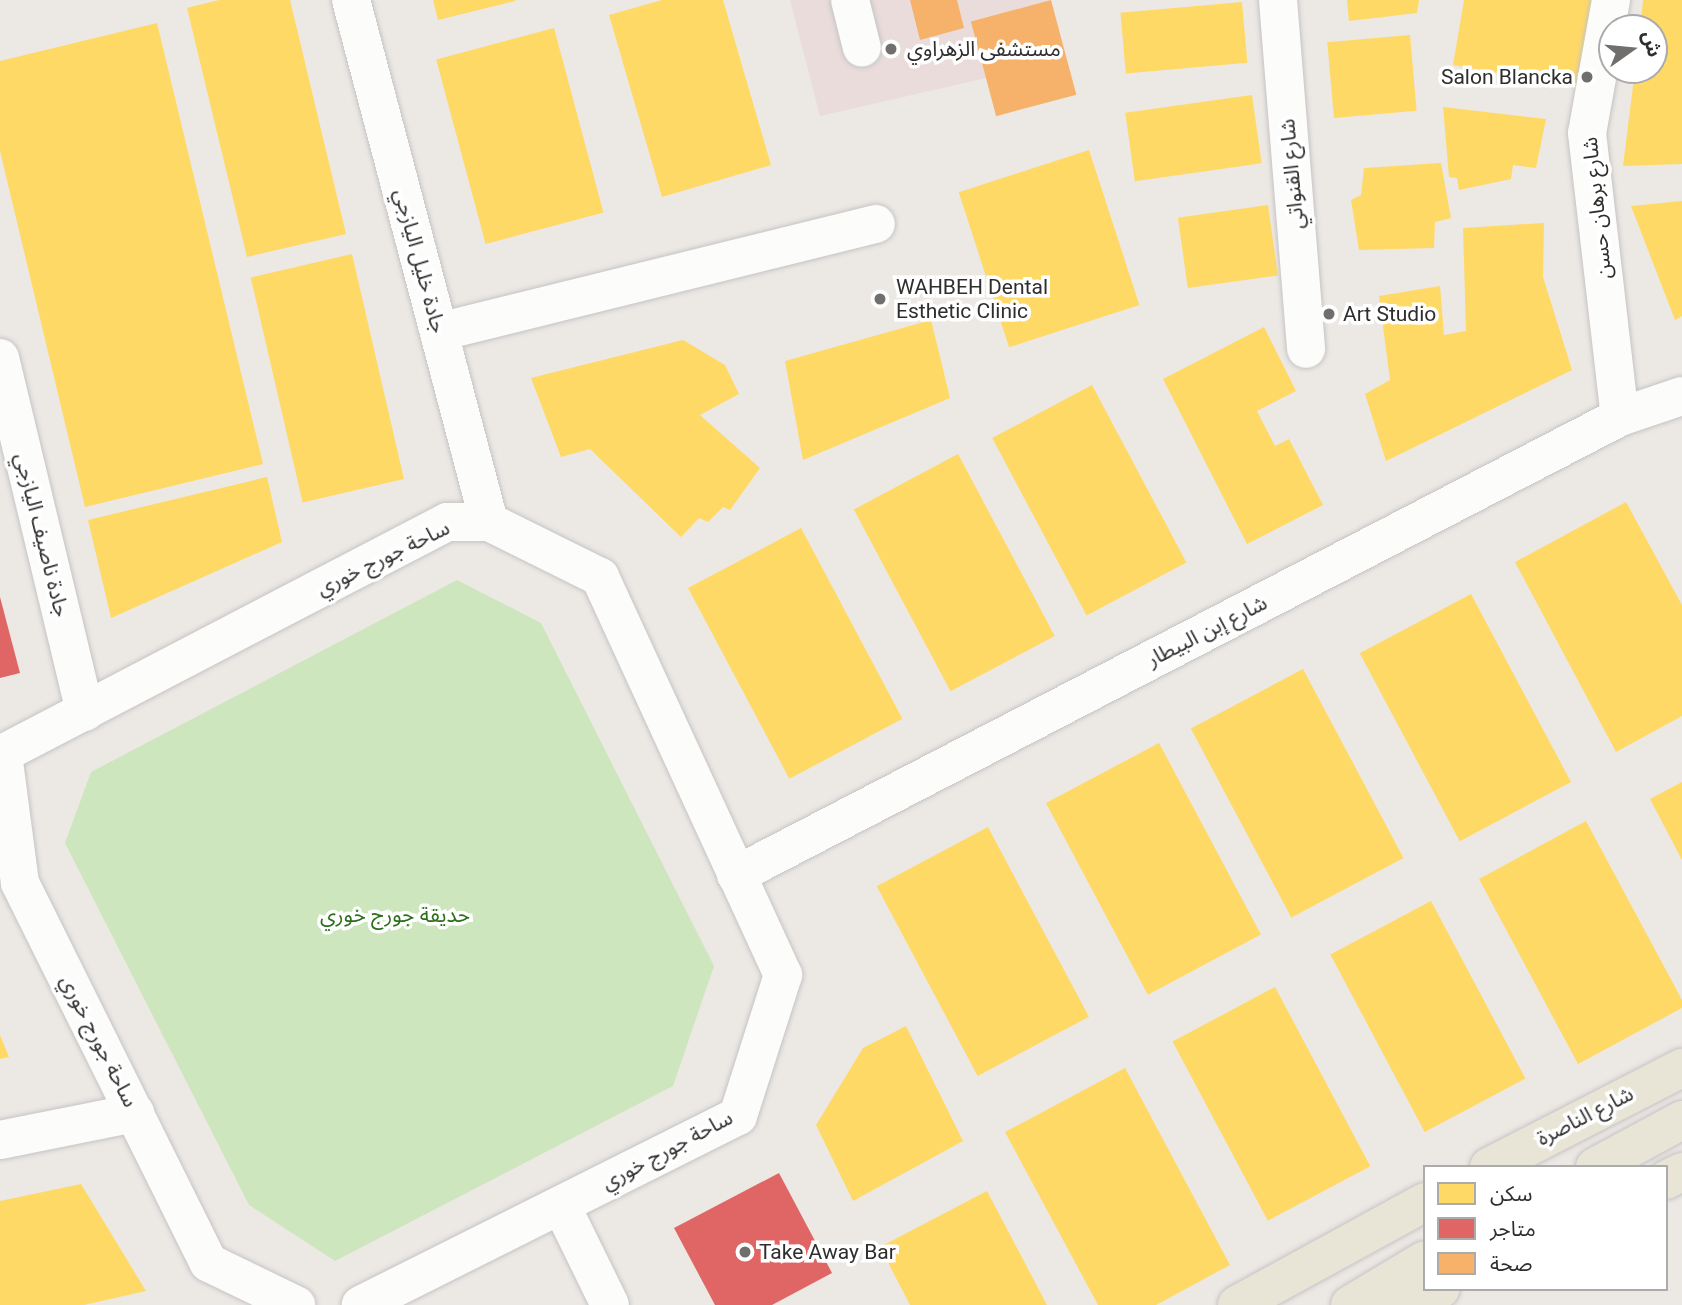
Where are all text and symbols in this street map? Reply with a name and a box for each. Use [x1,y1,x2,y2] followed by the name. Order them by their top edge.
[1598,14,1668,84] north arrow
[1637,28,1666,60] text: ش
[907,36,1061,62] place label: مستشفى الزهراوي
[881,39,901,59] marker: مستشفى الزهراوي
[1441,64,1573,90] place label: Salon Blancka
[1579,69,1595,85] marker: Salon Blancka
[1275,118,1309,230] street label: شارع القنواتي
[1577,136,1617,280] street label: شارع برهان حسن
[389,186,451,336] street label: جادة خليل اليازجي
[896,274,1048,324] place label: WAHBEH Dental Esthetic Clinic
[870,289,890,309] marker: WAHBEH Dental Esthetic Clinic
[1343,301,1436,327] place label: Art Studio
[1321,306,1337,322] marker: Art Studio
[9,450,75,620] street label: جادة ناصيف اليازجي
[312,515,454,601] street label: ساحة جورج خوري
[1143,590,1271,672] street label: شارع إبن البيطار
[320,902,470,928] park label: حديقة جورج خوري
[55,971,143,1111] street label: ساحة جورج خوري
[1533,1081,1637,1151] street label: شارع الناصرة
[597,1105,737,1195] street label: ساحة جورج خوري
[1423,1165,1668,1291] legend
[1490,1182,1532,1206] text: سكن
[1490,1217,1536,1241] text: متاجر
[759,1239,896,1265] place label: Take Away Bar
[737,1244,753,1260] marker: Take Away Bar
[1490,1252,1533,1276] text: صحة

